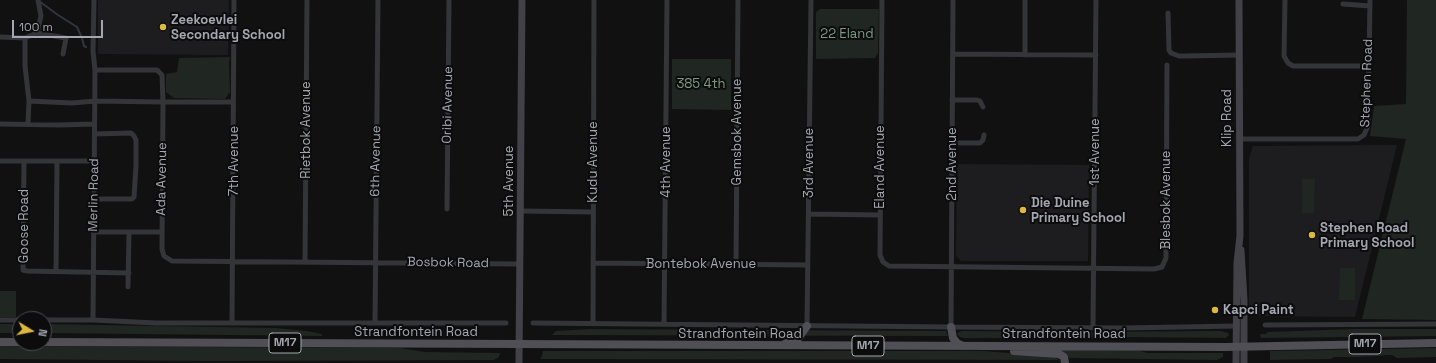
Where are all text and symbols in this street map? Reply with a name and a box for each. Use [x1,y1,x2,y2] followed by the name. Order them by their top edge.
[14,12,105,38] scale bar
[171,12,285,43] place label: Zeekoevlei Secondary School
[19,19,53,35] text: 100 m
[158,22,168,32] marker: Zeekoevlei Secondary School
[820,26,874,42] park label: 22 Eland
[1358,38,1376,128] street label: Stephen Road
[440,66,456,144] street label: Oribi Avenue
[676,76,726,92] park label: 385 4th
[729,79,745,185] street label: Gemsbok Avenue
[298,81,314,179] street label: Rietbok Avenue
[1219,89,1235,147] street label: Klip Road
[1087,118,1103,186] street label: 1st Avenue
[585,121,601,203] street label: Kudu Avenue
[368,125,384,197] street label: 6th Avenue
[872,125,888,209] street label: Eland Avenue
[226,126,242,196] street label: 7th Avenue
[658,126,674,198] street label: 4th Avenue
[944,127,960,201] street label: 2nd Avenue
[801,128,817,198] street label: 3rd Avenue
[154,142,170,216] street label: Ada Avenue
[501,146,517,216] street label: 5th Avenue
[1158,151,1174,249] street label: Blesbok Avenue
[86,158,102,232] street label: Merlin Road
[16,189,32,263] street label: Goose Road
[1031,195,1125,226] place label: Die Duine Primary School
[1018,205,1028,215] marker: Die Duine Primary School
[1320,220,1414,251] place label: Stephen Road Primary School
[1307,230,1317,240] marker: Stephen Road Primary School
[407,254,489,272] street label: Bosbok Road
[646,256,756,272] street label: Bontebok Avenue
[1223,302,1294,318] place label: Kapci Paint
[1210,305,1220,315] marker: Kapci Paint
[12,311,52,351] north arrow
[354,324,478,340] street label: Strandfontein Road
[678,326,802,342] street label: Strandfontein Road
[1002,326,1126,342] street label: Strandfontein Road
[35,328,50,338] text: N
[269,333,301,353] road number: M17
[1349,334,1381,354] road number: M17
[852,336,884,356] road number: M17

